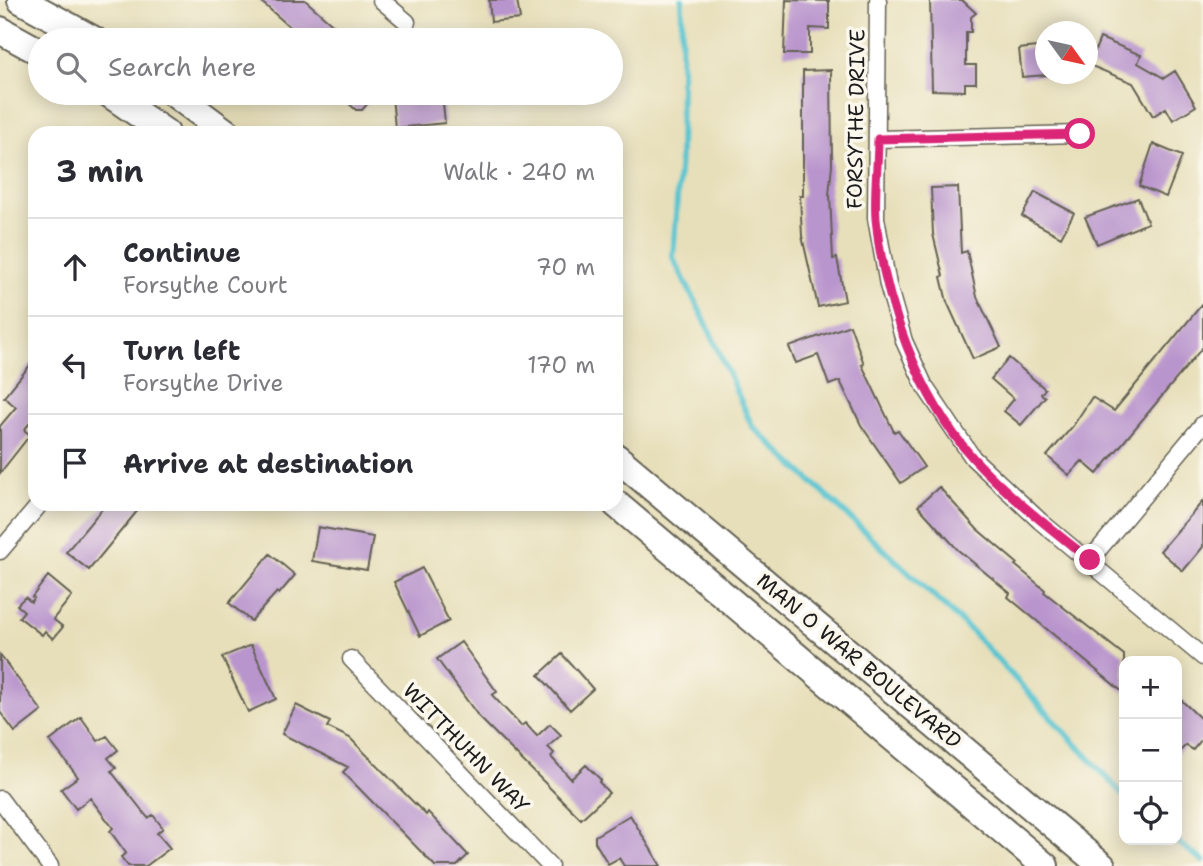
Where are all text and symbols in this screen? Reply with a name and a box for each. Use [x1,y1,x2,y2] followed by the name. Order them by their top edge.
[1035,21,1098,84] north arrow
[28,28,623,105] search box
[840,29,872,209] street label: FORSYTHE DRIVE
[52,48,90,86] icon: search
[108,49,257,84] text: Search here
[1064,118,1095,149] route start
[56,151,143,192] text: 3 min
[443,157,595,187] text: Walk · 240 m
[123,235,241,270] text: Continue
[56,248,94,286] icon: ahead
[536,252,595,282] text: 70 m
[123,270,288,300] text: Forsythe Court
[123,333,240,368] text: Turn left
[56,346,94,384] icon: left
[527,350,595,380] text: 170 m
[123,368,284,398] text: Forsythe Drive
[56,444,94,482] icon: arrive
[123,446,413,481] text: Arrive at destination
[1074,544,1105,575] route end
[751,567,967,755] street label: MAN O WAR BOULEVARD
[1119,656,1182,845] map controls
[1119,656,1182,719] button: +
[397,677,536,819] street label: WITTHUHN WAY
[1119,719,1182,782] button: −
[1119,782,1182,845] button: locate

